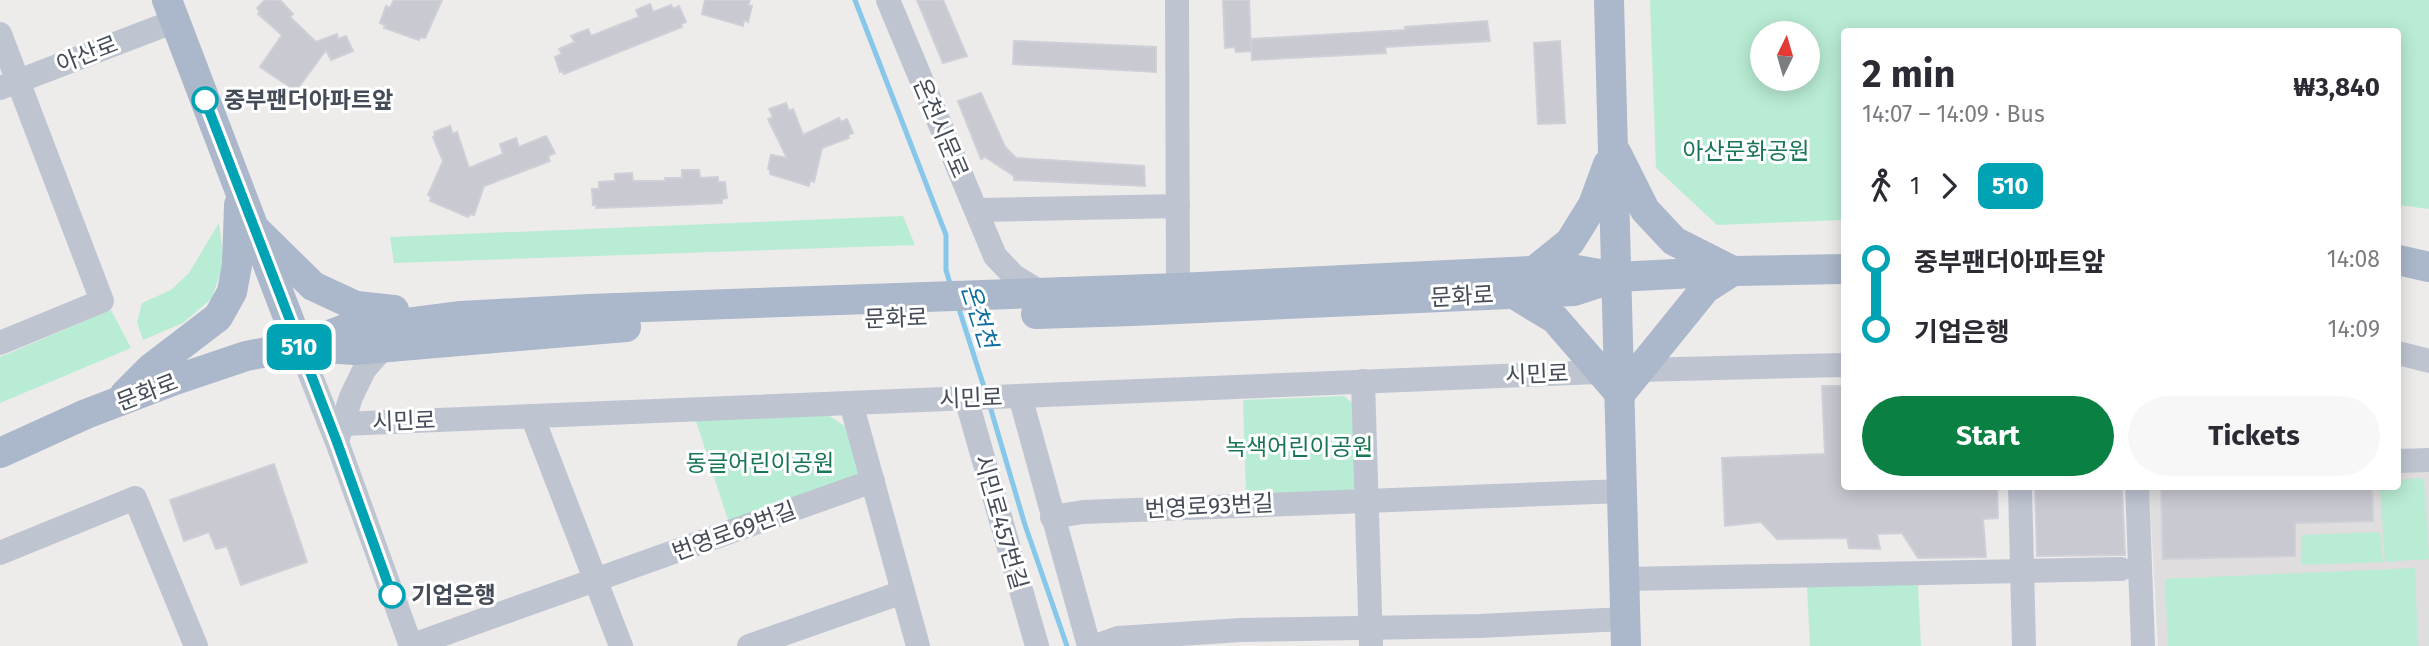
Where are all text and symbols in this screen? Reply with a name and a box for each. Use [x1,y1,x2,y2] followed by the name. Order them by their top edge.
[1750,21,1820,91] north arrow
[1750,21,1820,91] map controls
[52,30,122,78] street label: 아산로
[1862,51,1955,97] text: 2 min
[2293,72,2380,103] text: ₩3,840
[907,74,975,182] street label: 온천시문로
[224,86,393,114] place label: 중부팬더아파트앞
[192,87,218,113] marker: 중부팬더아파트앞
[1862,100,2045,128] text: 14:07 – 14:09 · Bus
[1683,137,1809,165] park label: 아산문화공원
[1862,167,1900,205] icon: walk
[1930,167,1968,205] icon: forward
[1910,172,1920,200] text: 1
[1992,172,2029,200] text: 510
[2327,245,2380,273] text: 14:08
[1914,247,2105,278] text: 중부팬더아파트앞
[955,280,1003,355] water label: 온천천
[1430,280,1494,312] street label: 문화로
[864,303,928,333] street label: 문화로
[2328,315,2380,343] text: 14:09
[1914,317,2010,348] text: 기업은행
[259,324,339,370] line badge: 510
[281,333,317,361] text: 510
[1505,359,1569,389] street label: 시민로
[112,368,182,416] street label: 문화로
[939,383,1003,413] street label: 시민로
[1862,396,2114,476] button: Start
[2128,396,2380,476] button: Tickets
[372,406,436,436] street label: 시민로
[1225,433,1373,461] park label: 녹색어린이공원
[686,449,834,477] park label: 동글어린이공원
[968,451,1034,593] street label: 시민로457번길
[1144,489,1274,523] street label: 번영로93번길
[668,496,800,566] street label: 번영로69번길
[411,581,496,609] place label: 기업은행
[379,582,405,608] marker: 기업은행

